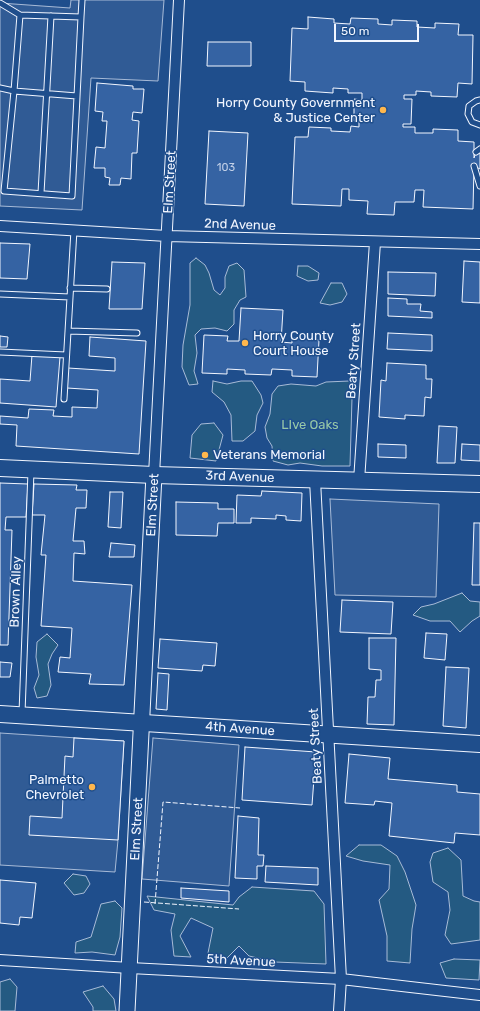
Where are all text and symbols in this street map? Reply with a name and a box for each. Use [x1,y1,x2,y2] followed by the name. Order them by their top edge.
[336,16,421,42] scale bar
[341,24,369,38] text: 50 m
[216,95,375,126] place label: Horry County Government & Justice Center
[378,105,388,115] marker: Horry County Government & Justice Center
[161,150,179,214] street label: Elm Street
[217,161,235,175] house number: 103
[204,216,276,234] street label: 2nd Avenue
[344,322,364,400] street label: Beaty Street
[253,328,334,359] place label: Horry County Court House
[240,338,250,348] marker: Horry County Court House
[281,417,339,433] park label: LIve Oaks
[213,447,325,463] place label: Veterans Memorial
[200,450,210,460] marker: Veterans Memorial
[205,468,275,486] street label: 3rd Avenue
[144,473,162,537] street label: Elm Street
[7,556,25,628] street label: Brown Alley
[306,708,326,784] street label: Beaty Street
[205,719,275,739] street label: 4th Avenue
[25,772,84,803] place label: Palmetto Chevrolet
[87,782,97,792] marker: Palmetto Chevrolet
[128,797,146,861] street label: Elm Street
[206,951,276,971] street label: 5th Avenue

